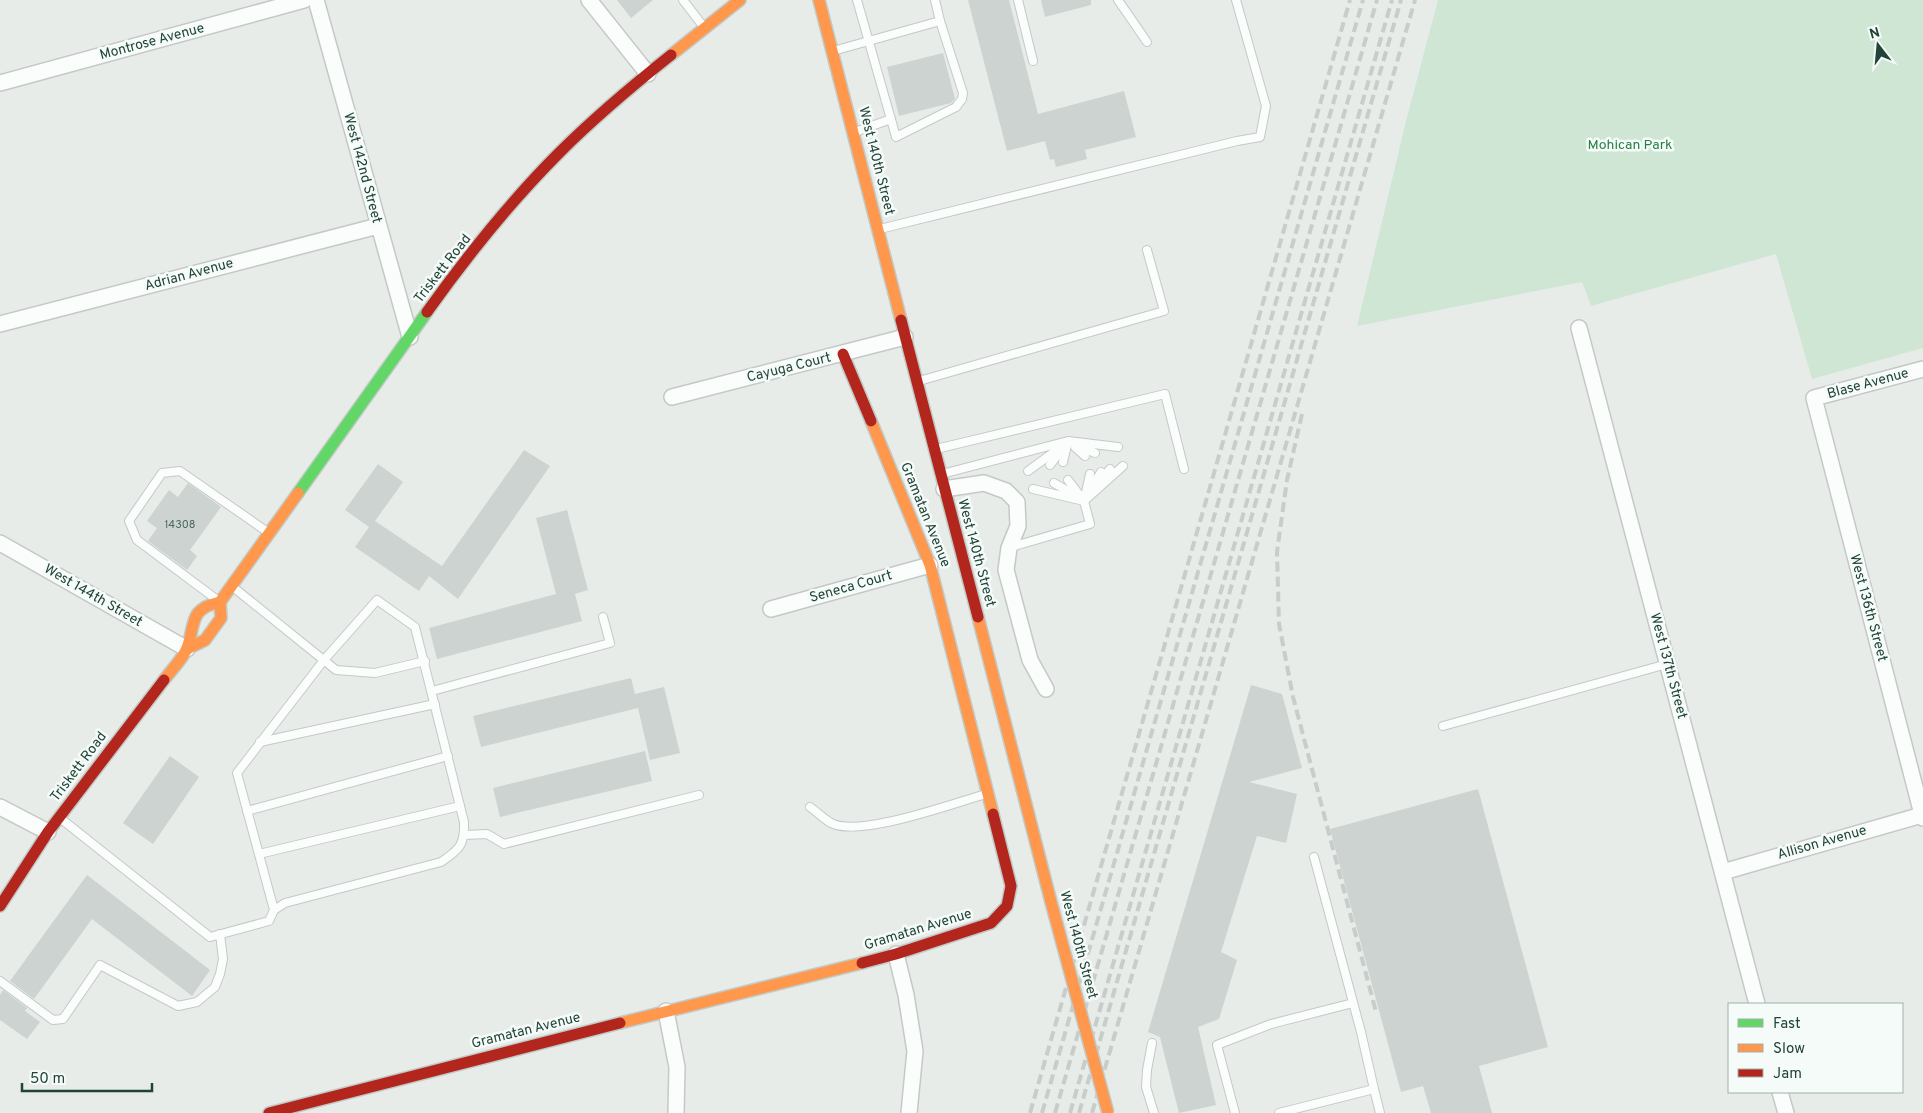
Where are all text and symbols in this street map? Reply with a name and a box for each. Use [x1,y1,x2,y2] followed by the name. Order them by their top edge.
[98,20,206,64] street label: Montrose Avenue
[1853,20,1903,70] north arrow
[1868,24,1882,44] text: N
[854,105,898,217] street label: West 140th Street
[339,111,385,225] street label: West 142nd Street
[1587,137,1673,154] park label: Mohican Park
[411,231,475,307] street label: Triskett Road
[143,255,235,295] street label: Adrian Avenue
[745,349,833,387] street label: Cayuga Court
[1825,365,1911,403] street label: Blase Avenue
[896,460,954,570] street label: Gramatan Avenue
[953,497,999,609] street label: West 140th Street
[164,518,196,532] house number: 14308
[1845,552,1891,664] street label: West 136th Street
[41,561,145,631] street label: West 144th Street
[808,567,894,607] street label: Seneca Court
[1646,611,1690,721] street label: West 137th Street
[47,729,111,805] street label: Triskett Road
[1775,822,1869,864] street label: Allison Avenue
[1055,889,1101,1001] street label: West 140th Street
[862,906,974,954] street label: Gramatan Avenue
[1728,1003,1903,1093] legend
[470,1009,582,1053] street label: Gramatan Avenue
[1773,1015,1801,1034] text: Fast
[1773,1040,1805,1059] text: Slow
[22,1060,152,1092] scale bar
[1773,1065,1802,1084] text: Jam
[30,1070,65,1089] text: 50 m

